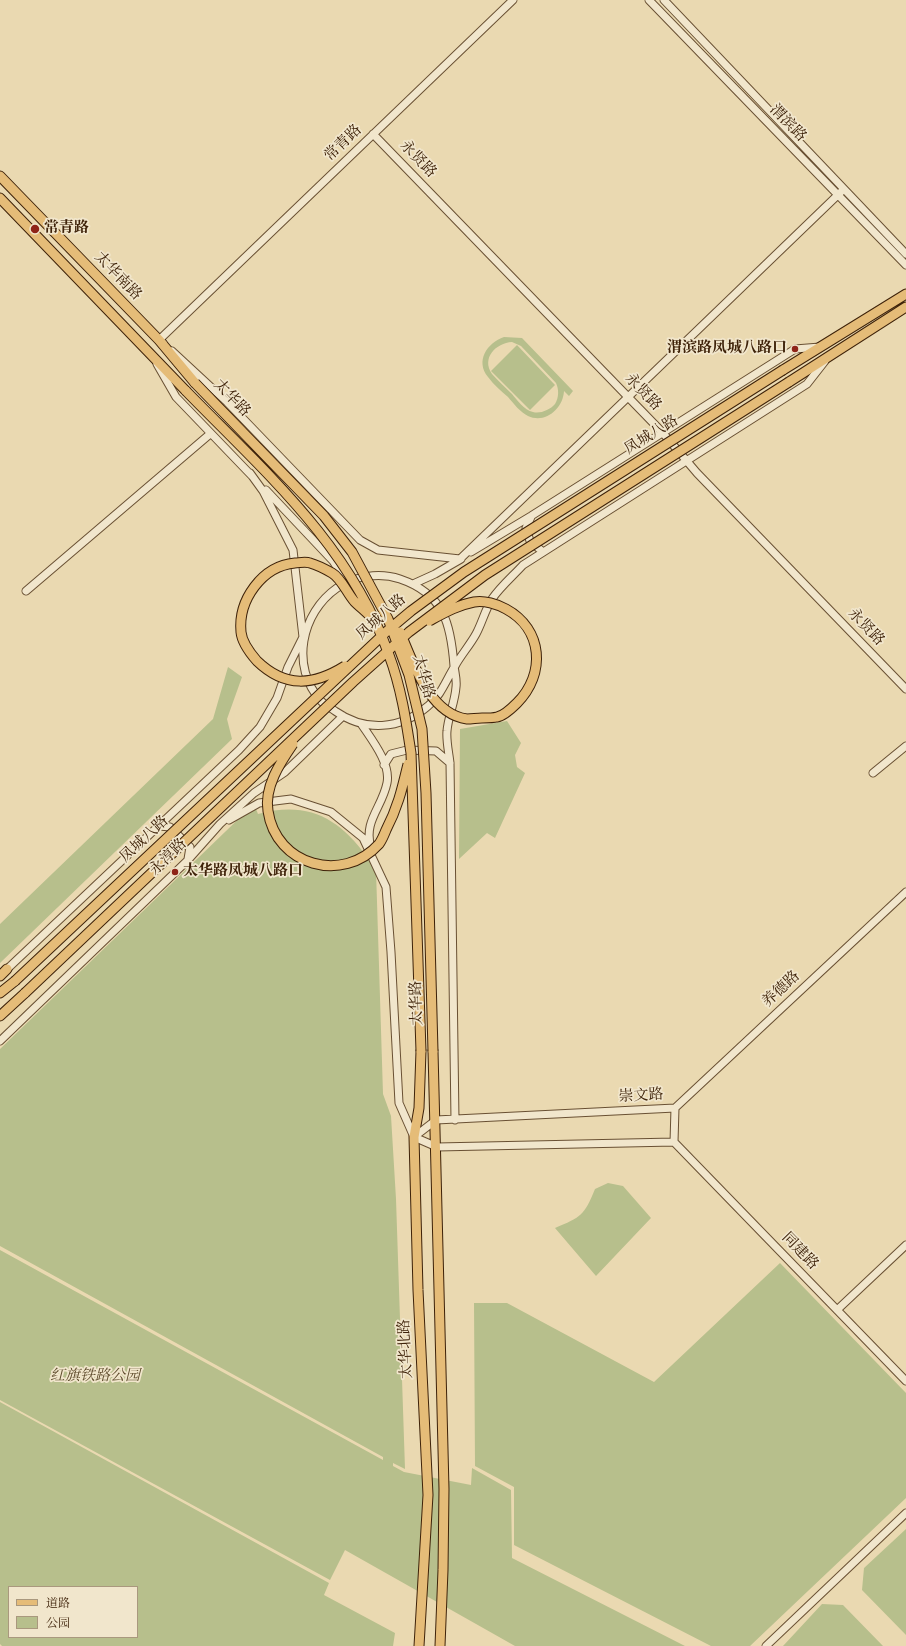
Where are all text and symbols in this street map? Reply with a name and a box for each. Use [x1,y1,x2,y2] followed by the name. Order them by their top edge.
[765,102,809,146] street label: 渭滨路
[322,122,366,166] street label: 常青路
[395,138,439,182] street label: 永贤路
[44,220,89,238] place label: 常青路
[29,223,41,235] marker: 常青路
[90,249,144,305] street label: 太华南路
[667,340,787,358] place label: 渭滨路凤城八路口
[790,344,800,354] marker: 渭滨路凤城八路口
[620,371,664,415] street label: 永贤路
[209,377,253,421] street label: 太华路
[622,412,682,460] street label: 凤城八路
[353,592,411,644] street label: 凤城八路
[843,606,887,650] street label: 永贤路
[407,653,437,701] street label: 太华路
[117,813,173,867] street label: 凤城八路
[147,836,191,880] street label: 永淳路
[183,863,303,881] place label: 太华路凤城八路口
[170,867,180,877] marker: 太华路凤城八路口
[759,968,805,1012] street label: 养德路
[408,980,428,1026] street label: 太华路
[618,1087,664,1107] street label: 崇文路
[777,1230,821,1274] street label: 同建路
[396,1319,418,1379] street label: 太华北路
[50,1368,140,1386] park label: 红旗铁路公园
[8,1586,138,1638] legend
[46,1596,70,1612] text: 道路
[46,1616,70,1632] text: 公园

